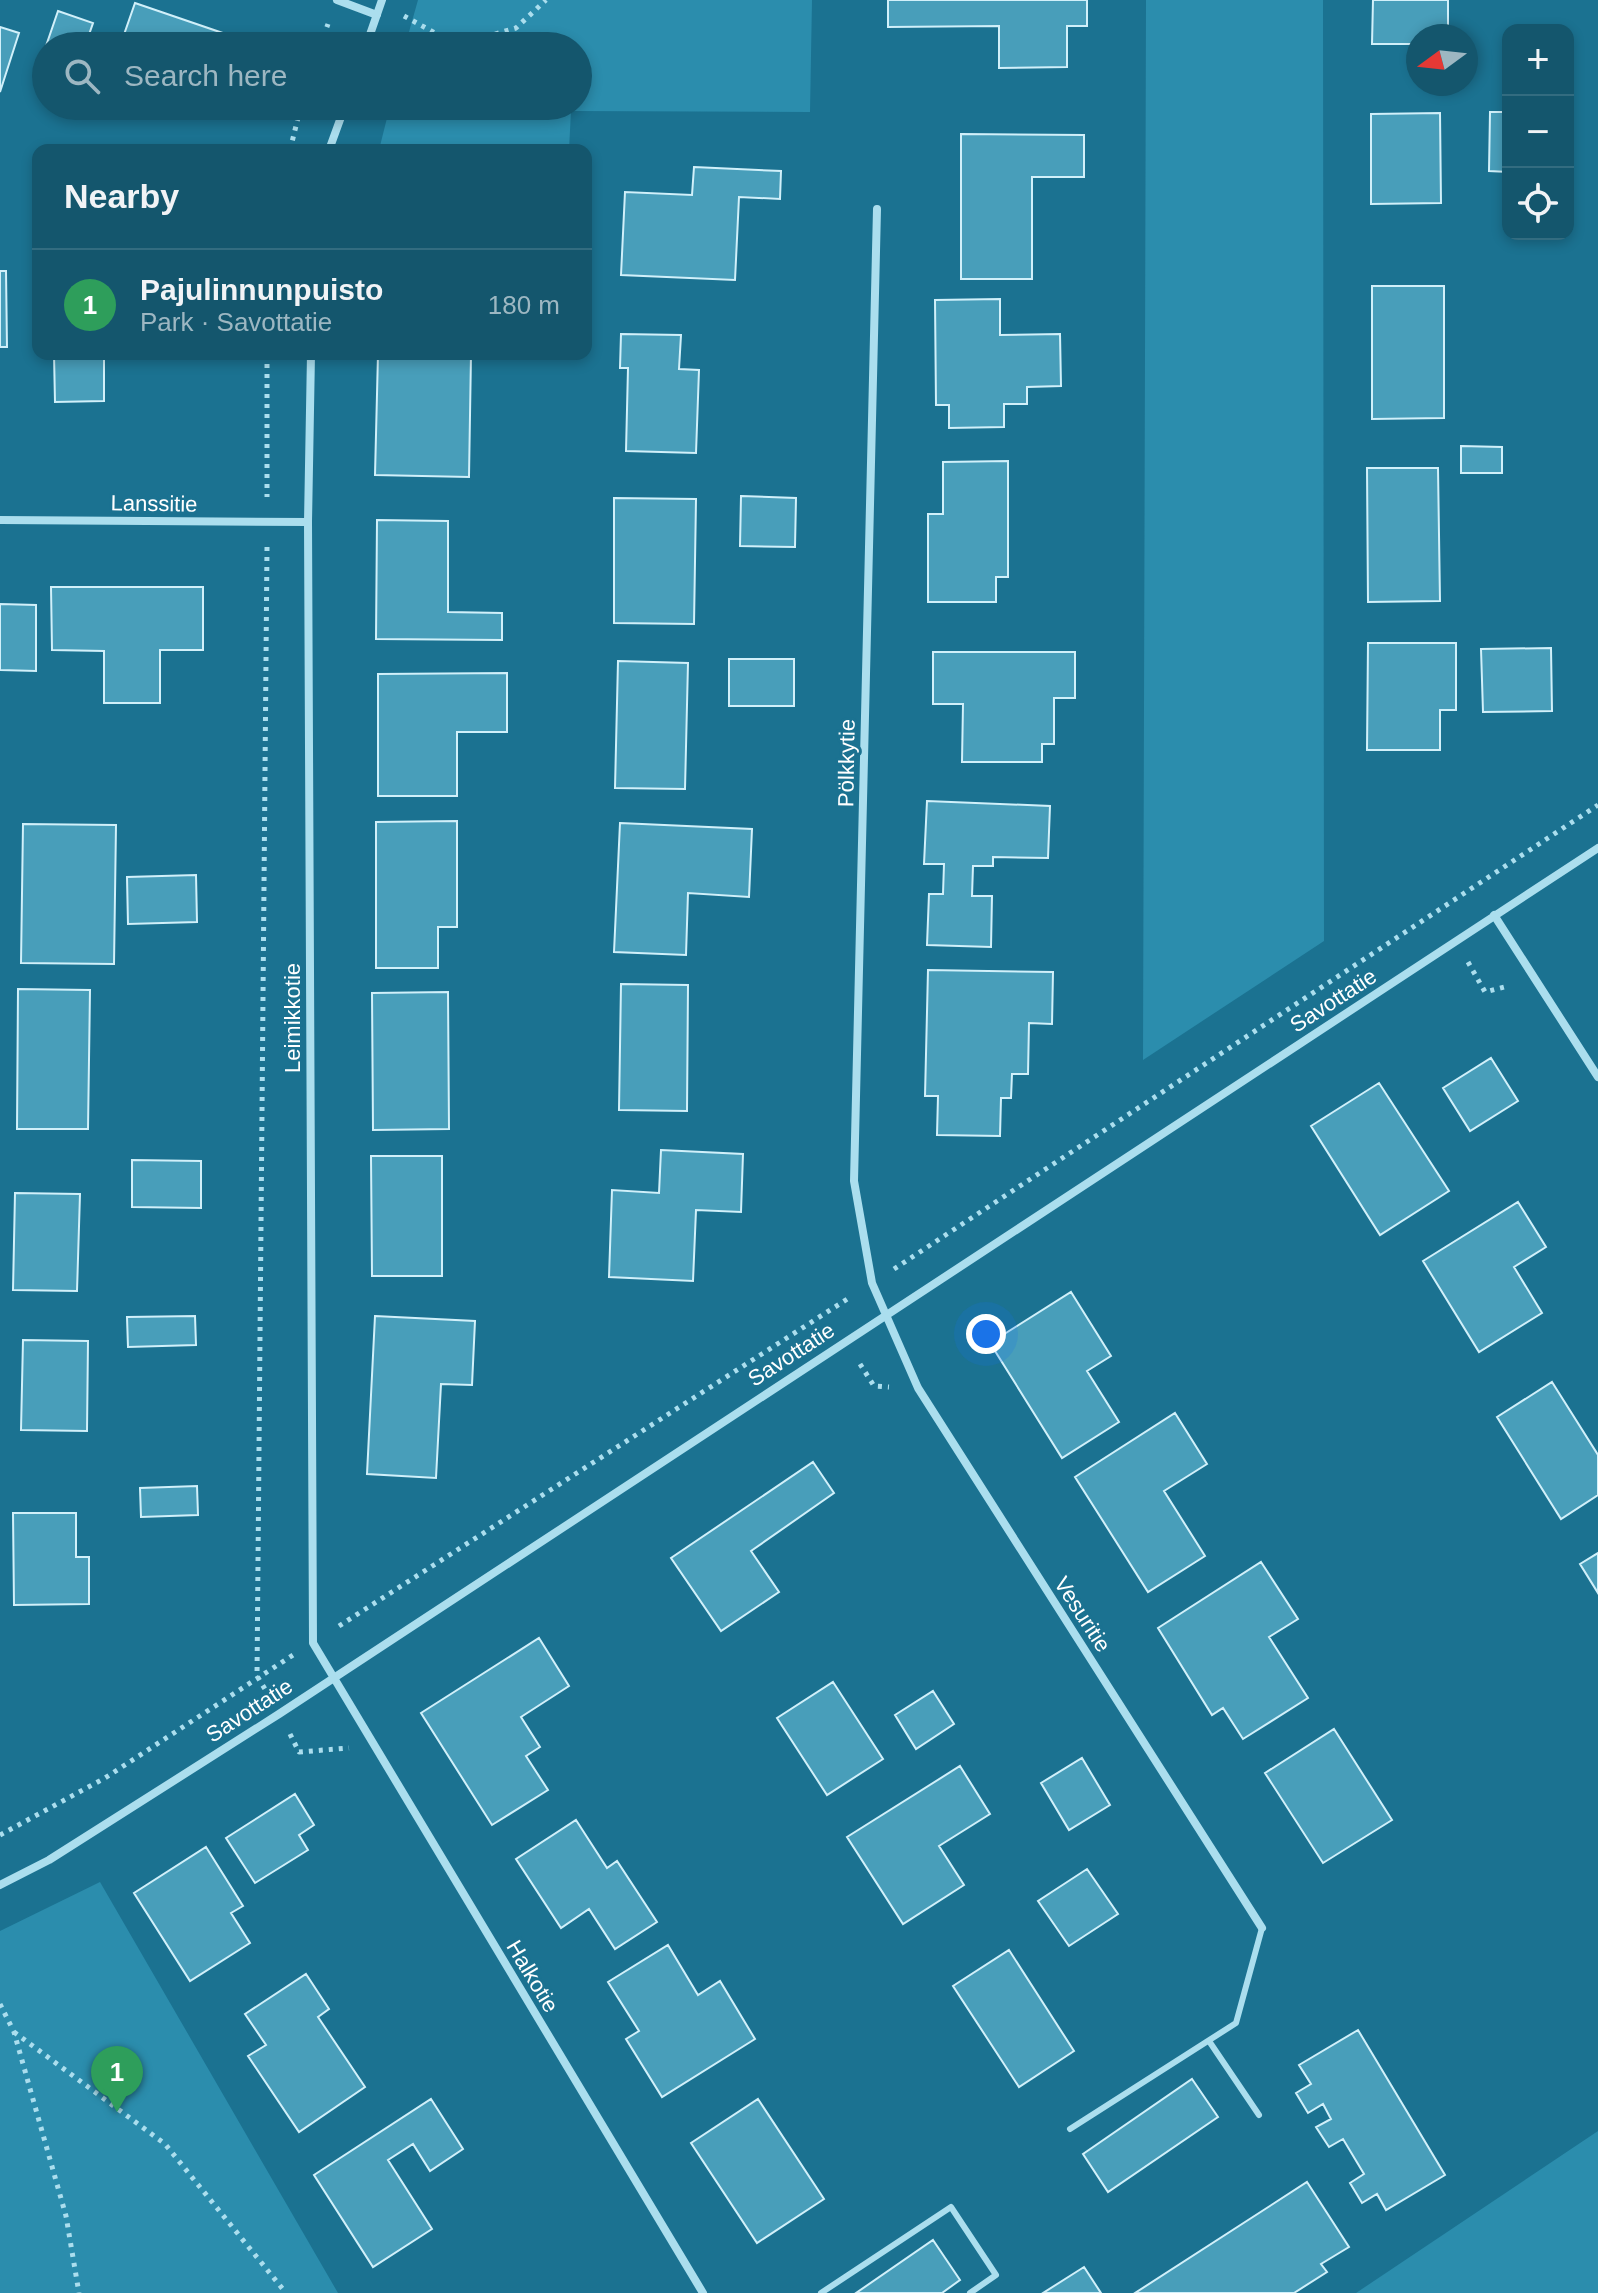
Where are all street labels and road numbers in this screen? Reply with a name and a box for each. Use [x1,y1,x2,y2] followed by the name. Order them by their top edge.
[110,490,198,517] street label: Lanssitie
[833,719,860,807] street label: Pölkkytie
[280,963,305,1073] street label: Leimikkotie
[1285,963,1381,1038] street label: Savottatie
[743,1317,839,1392] street label: Savottatie
[1049,1572,1116,1656] street label: Vesuritie
[201,1673,297,1748] street label: Savottatie
[501,1936,564,2017] street label: Halkotie

